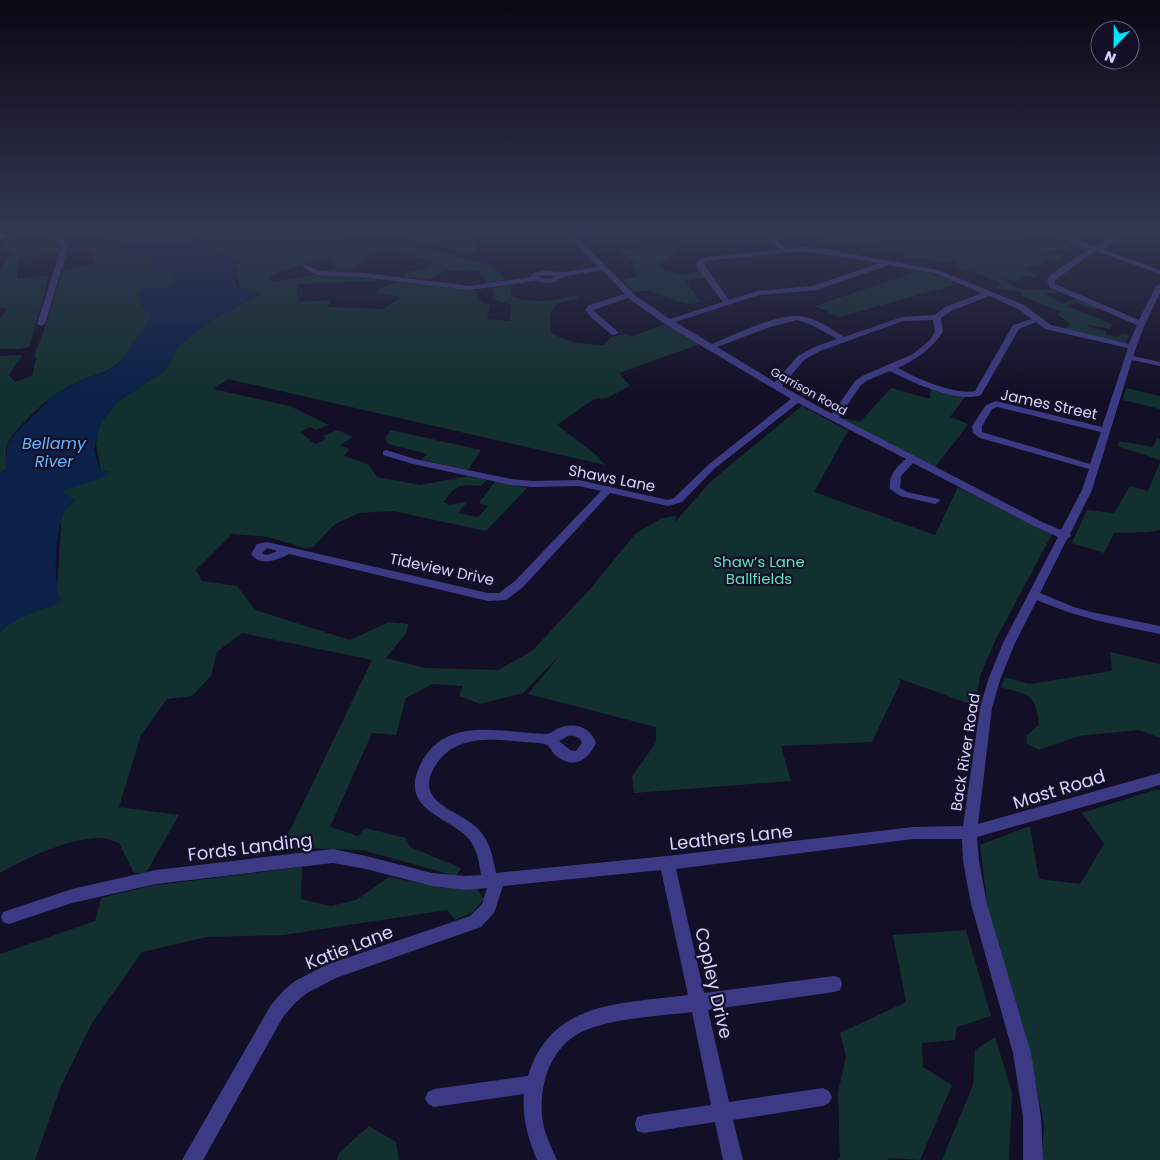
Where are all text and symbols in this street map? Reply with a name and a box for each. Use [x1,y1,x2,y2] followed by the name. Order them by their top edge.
[1090,20,1140,70] north arrow
[1102,46,1119,68] text: N
[768,363,850,419] street label: Garrison Road
[999,383,1099,425] street label: James Street
[22,432,87,473] water label: Bellamy River
[567,459,657,497] street label: Shaws Lane
[388,548,496,590] street label: Tideview Drive
[713,551,805,589] park label: Shaw’s Lane Ballfields
[945,691,985,813] street label: Back River Road
[1010,763,1108,815] street label: Mast Road
[668,818,794,856] street label: Leathers Lane
[186,827,314,867] street label: Fords Landing
[301,919,397,975] street label: Katie Lane
[689,925,739,1041] street label: Copley Drive

